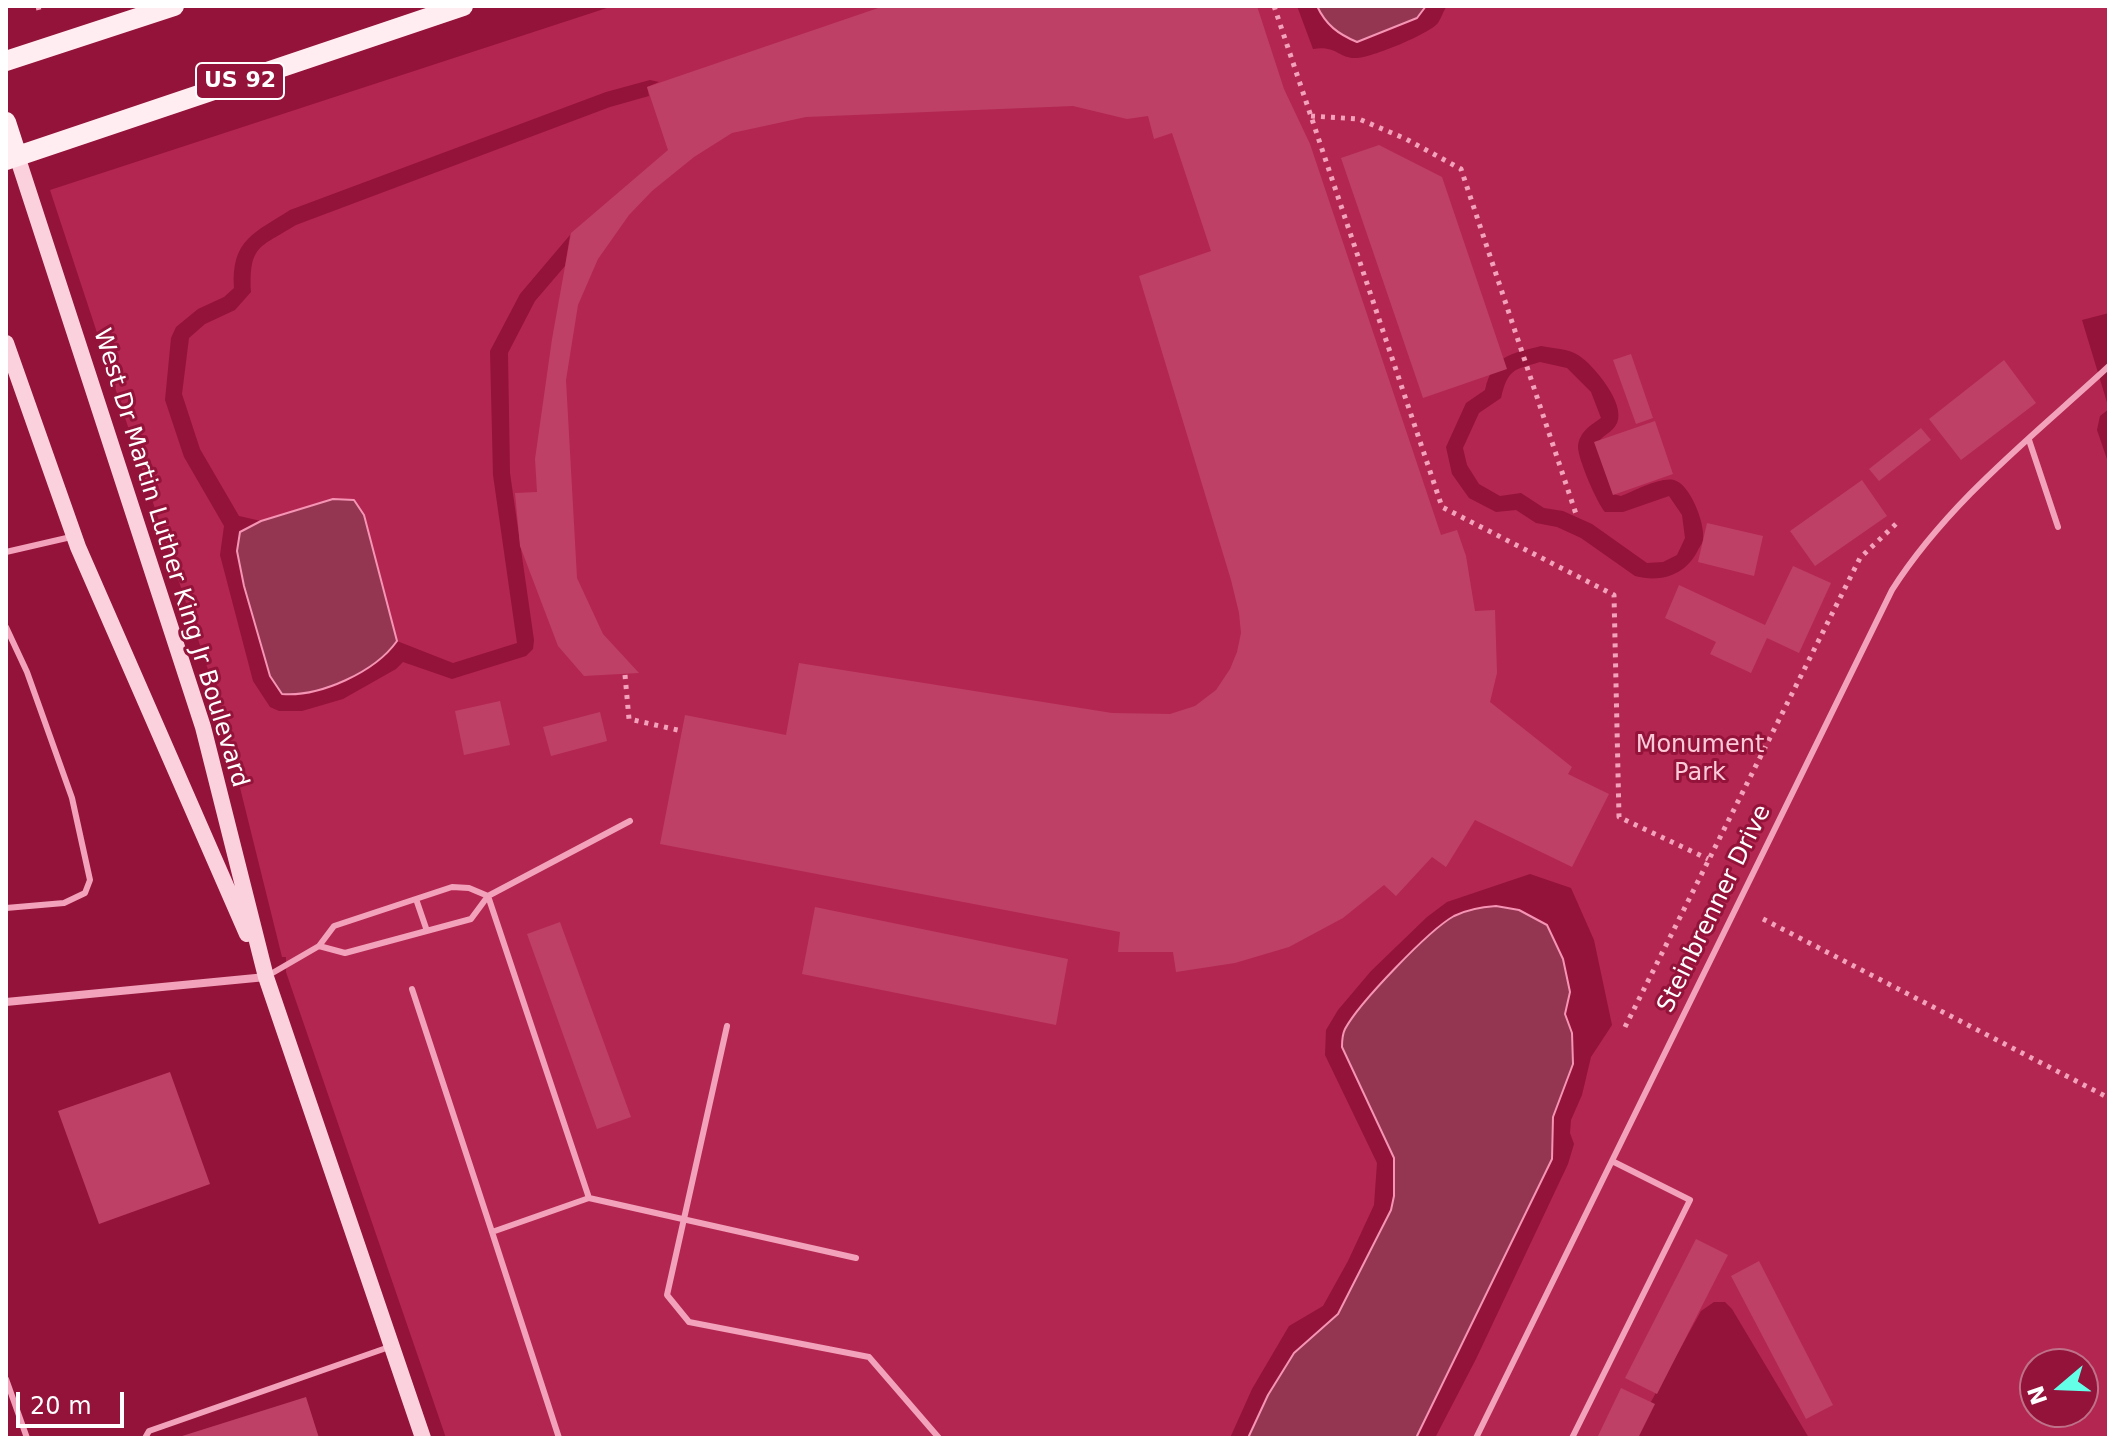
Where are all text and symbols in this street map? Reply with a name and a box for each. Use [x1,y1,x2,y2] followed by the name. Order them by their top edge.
[196,63,284,99] road number: US 92
[86,325,254,791] street label: West Dr Martin Luther King Jr Boulevard
[1636,732,1764,788] park label: Monument Park
[1652,801,1778,1017] street label: Steinbrenner Drive
[2019,1348,2099,1428] north arrow
[20,1376,128,1426] scale bar
[2023,1383,2053,1408] text: N
[30,1392,92,1420] text: 20 m

